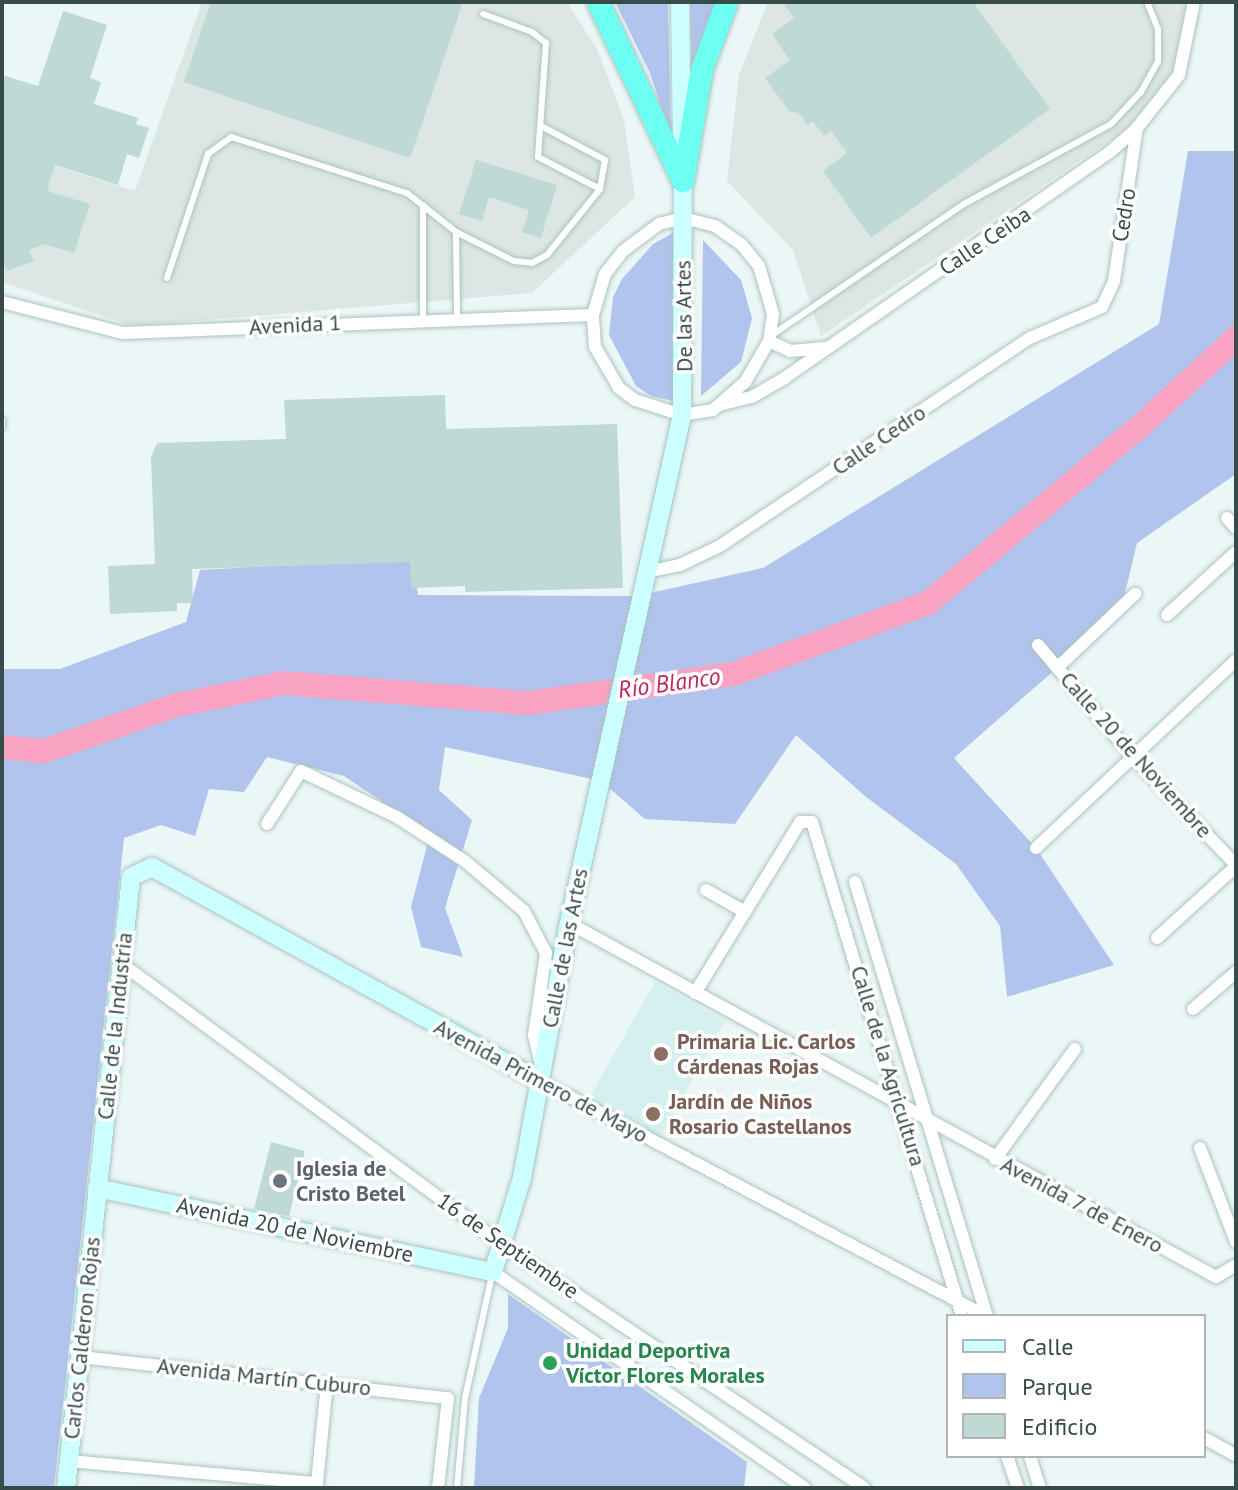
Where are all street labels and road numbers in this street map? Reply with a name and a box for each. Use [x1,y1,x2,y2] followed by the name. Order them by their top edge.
[1107,186,1141,244] street label: Cedro
[934,201,1036,281] street label: Calle Ceiba
[670,259,698,373] street label: De las Artes
[248,309,342,341] street label: Avenida 1
[827,399,931,481] street label: Calle Cedro
[1055,667,1217,843] street label: Calle 20 de Noviembre
[536,865,594,1031] street label: Calle de las Artes
[92,931,138,1121] street label: Calle de la Industria
[845,962,931,1170] street label: Calle de la Agricultura
[430,1013,652,1149] street label: Avenida Primero de Mayo
[996,1151,1168,1259] street label: Avenida 7 de Enero
[432,1187,584,1305] street label: 16 de Septiembre
[174,1192,416,1268] street label: Avenida 20 de Noviembre
[58,1235,106,1441] street label: Carlos Calderon Rojas
[156,1353,372,1401] street label: Avenida Martín Cuburo

